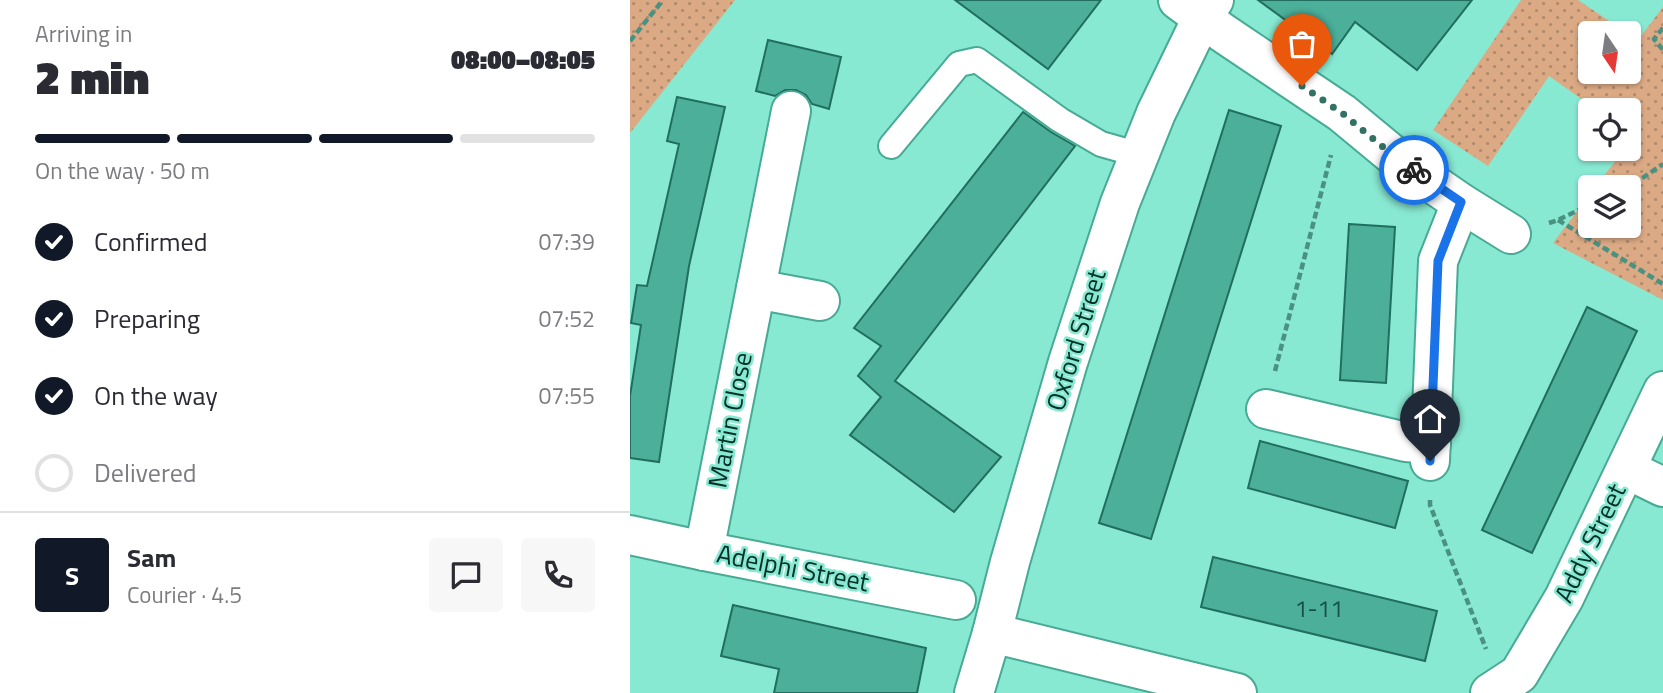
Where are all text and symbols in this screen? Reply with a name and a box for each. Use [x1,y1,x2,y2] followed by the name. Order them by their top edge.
[1272,14,1332,86] pin
[35,16,132,51] text: Arriving in
[1578,21,1642,84] north arrow
[1578,21,1641,238] map controls
[1283,25,1321,63] icon: bag
[451,40,595,79] text: 08:00–08:05
[35,42,149,112] text: 2 min
[1578,98,1641,161] button: locate
[1379,135,1449,205] courier
[1395,151,1433,189] icon: bike
[35,153,210,188] text: On the way · 50 m
[1578,175,1641,238] button: layers
[94,222,208,261] text: Confirmed
[35,223,73,261] icon: check
[538,224,595,259] text: 07:39
[1036,264,1116,415] street label: Oxford Street
[94,299,200,338] text: Preparing
[35,300,73,338] icon: check
[538,301,595,336] text: 07:52
[697,349,762,491] street label: Martin Close
[94,376,218,415] text: On the way
[35,377,73,415] icon: check
[538,378,595,413] text: 07:55
[1400,389,1460,461] pin
[1411,400,1449,438] icon: home
[94,453,197,492] text: Delivered
[1544,477,1635,609] street label: Addy Street
[714,534,873,601] street label: Adelphi Street
[127,538,176,577] text: Sam
[429,538,503,612] button: chat
[521,538,595,612] button: phone
[65,556,79,595] text: S
[127,577,242,612] text: Courier · 4.5
[1295,591,1343,626] house number: 1-11

